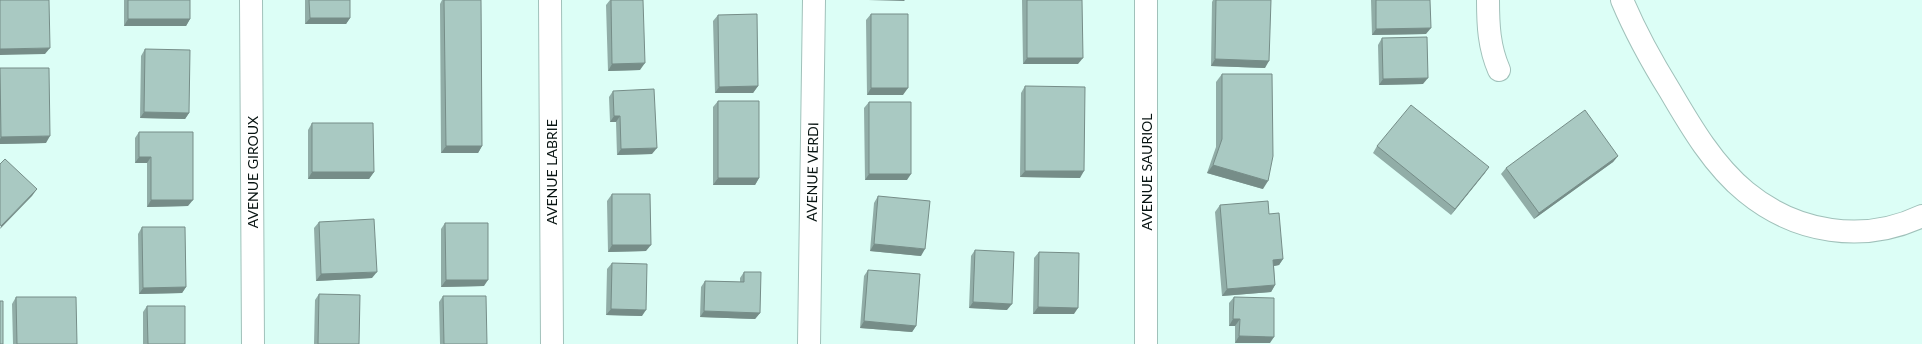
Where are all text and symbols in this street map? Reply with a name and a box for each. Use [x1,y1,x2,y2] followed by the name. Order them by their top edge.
[1138,114,1155,230] street label: AVENUE SAURIOL
[244,116,261,228] street label: AVENUE GIROUX
[543,119,560,225] street label: AVENUE LABRIE
[803,122,821,222] street label: AVENUE VERDI

